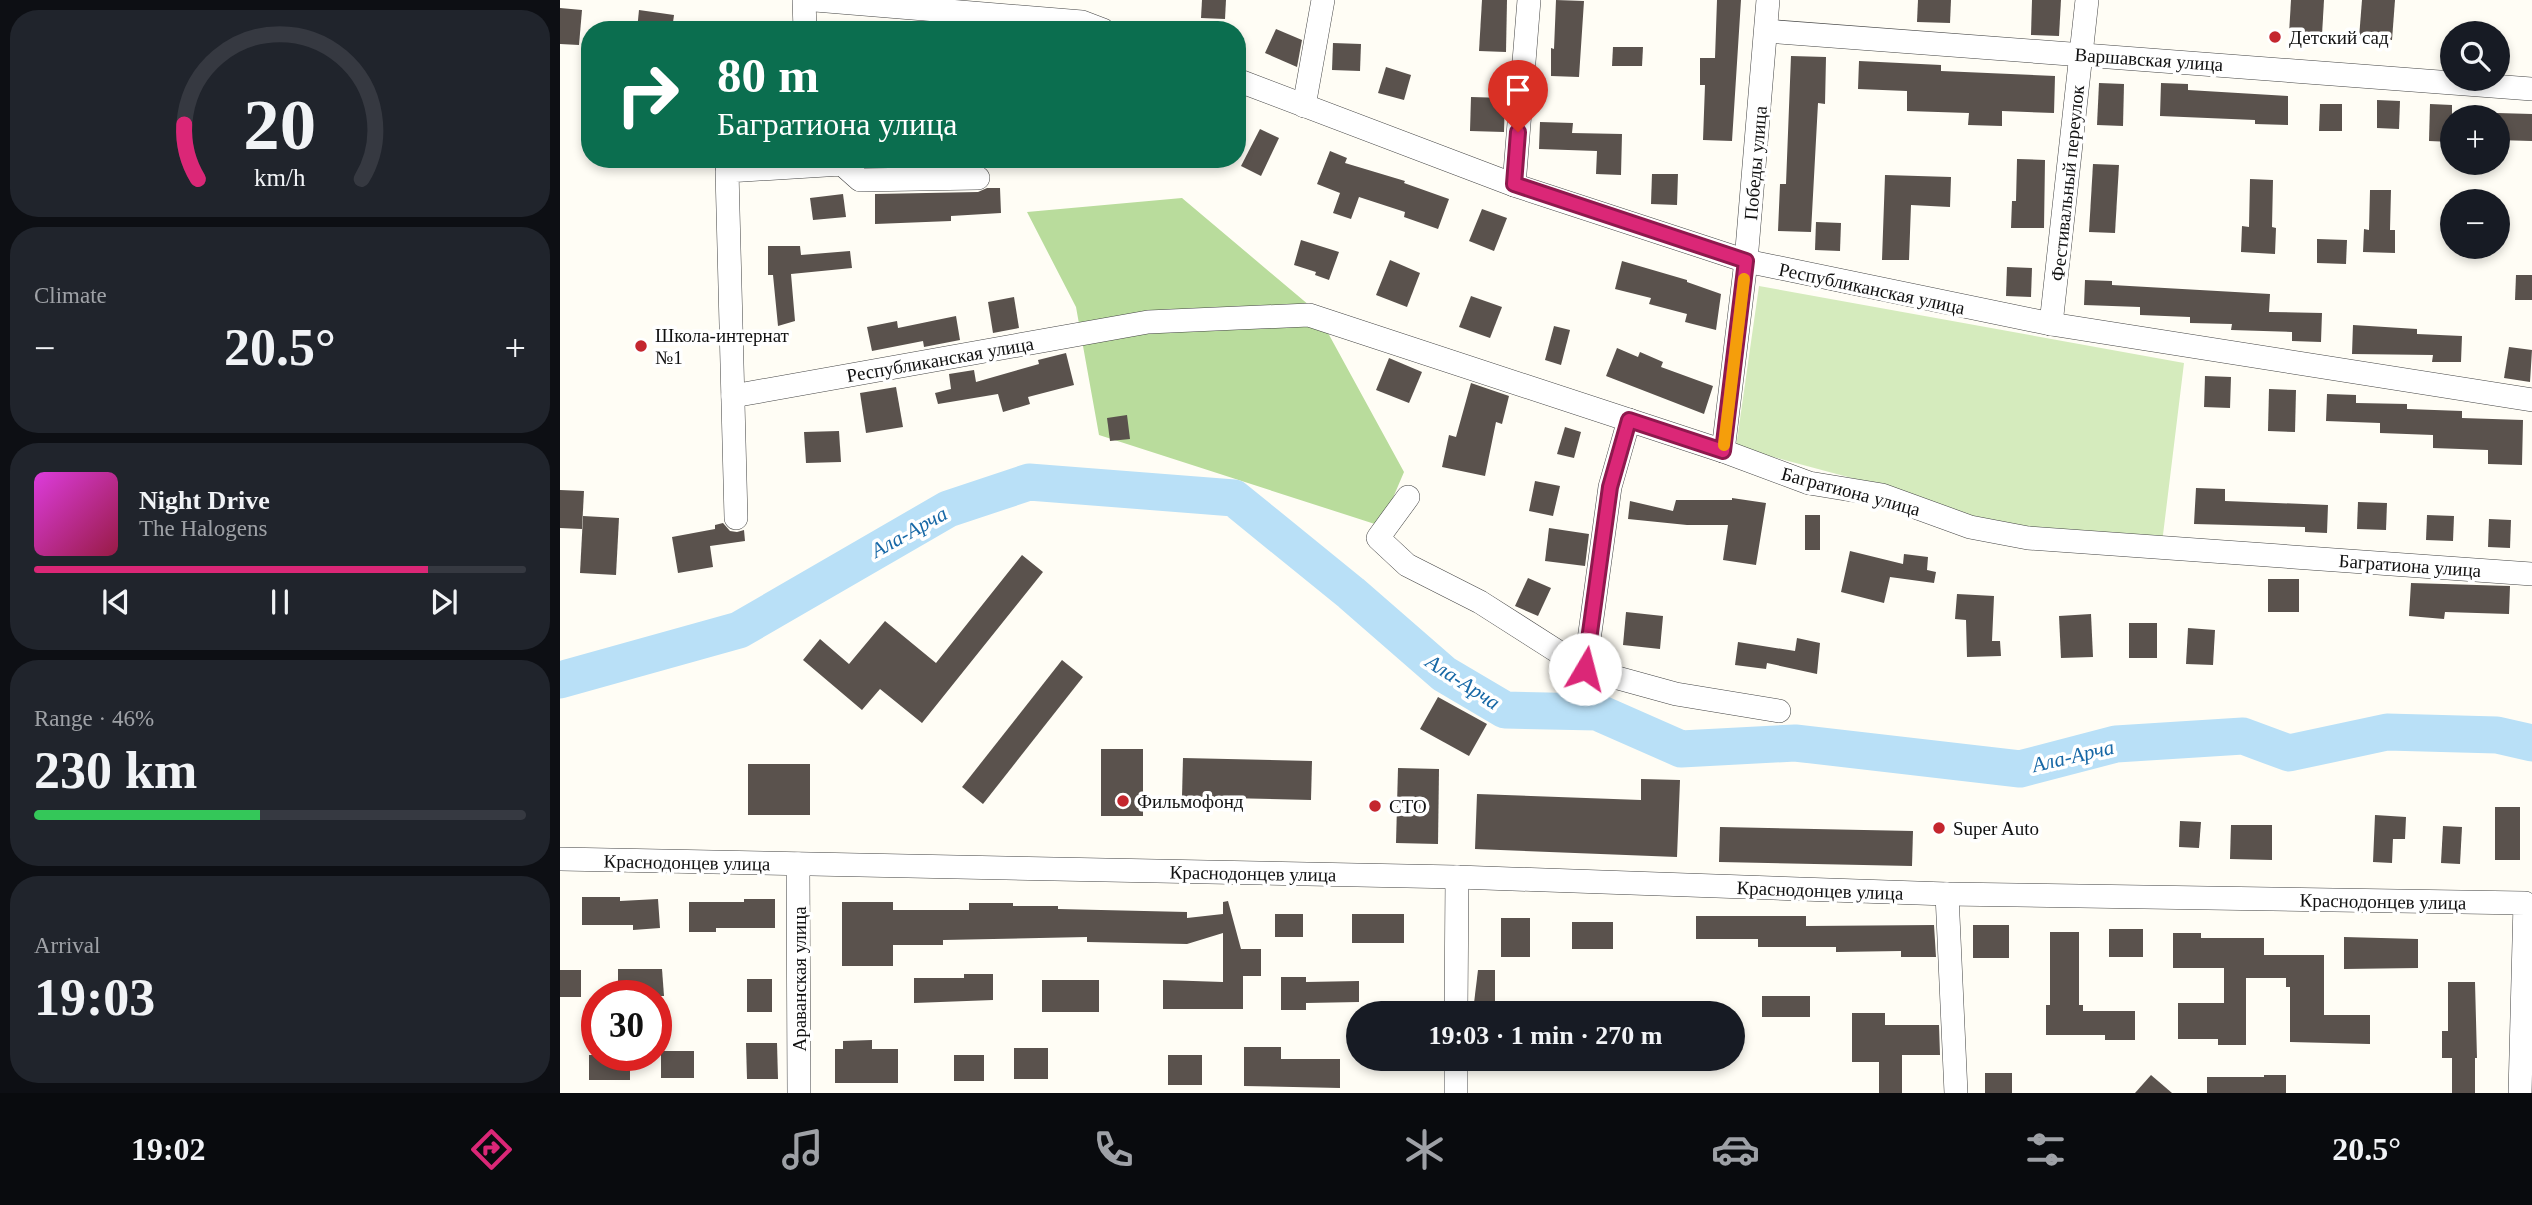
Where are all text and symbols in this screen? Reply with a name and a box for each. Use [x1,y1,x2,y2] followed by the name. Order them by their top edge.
[2440,21,2510,259] map controls
[2440,21,2510,91] button: search
[2289,27,2389,48] place label: Детский сад
[2267,29,2283,45] marker: Детский сад
[2074,44,2224,75] street label: Варшавская улица
[717,48,819,103] text: 80 m
[602,49,693,140] icon: right
[1488,60,1548,132] pin
[1499,71,1537,109] icon: arrive
[2047,83,2088,282] street label: Фестивальный переулок
[244,85,316,166] text: 20
[1740,104,1771,221] street label: Победы улица
[2440,105,2510,175] button: +
[717,106,958,142] text: Багратиона улица
[254,164,306,191] text: km/h
[2440,189,2510,259] button: −
[1777,258,1967,319] street label: Республиканская улица
[34,283,107,308] text: Climate
[224,319,336,376] text: 20.5°
[655,325,790,368] place label: Школа-интернат №1
[34,327,55,369] text: −
[505,327,526,369] text: +
[845,333,1036,386] street label: Республиканская улица
[633,338,649,354] marker: Школа-интернат №1
[1779,463,1923,520] street label: Багратиона улица
[139,486,270,515] text: Night Drive
[865,501,951,564] water label: Ала-Арча
[139,516,267,541] text: The Halogens
[2338,550,2482,581] street label: Багратиона улица
[97,583,135,621] icon: previous
[261,583,299,621] icon: pause
[425,583,463,621] icon: next
[1548,632,1622,706] position arrow
[1420,648,1504,715] water label: Ала-Арча
[34,706,154,731] text: Range · 46%
[2028,735,2116,778] water label: Ала-Арча
[34,742,197,799] text: 230 km
[1137,791,1244,812] place label: Фильмофонд
[1115,793,1131,809] marker: Фильмофонд
[1389,796,1427,817] place label: СТО
[1367,798,1383,814] marker: СТО
[1953,818,2039,839] place label: Super Auto
[1931,820,1947,836] marker: Super Auto
[603,851,771,874] street label: Краснодонцев улица
[1169,862,1337,885] street label: Краснодонцев улица
[1736,877,1904,904] street label: Краснодонцев улица
[2299,890,2467,913] street label: Краснодонцев улица
[789,906,810,1052] street label: Араванская улица
[34,933,100,958] text: Arrival
[34,969,155,1026] text: 19:03
[581,980,672,1071] speed limit sign: 30
[1429,1021,1663,1050] text: 19:03 · 1 min · 270 m
[467,1125,516,1174] icon: directions
[778,1125,827,1174] icon: music
[1089,1125,1138,1174] icon: phone
[1400,1125,1449,1174] icon: climate
[1711,1125,1760,1174] icon: car
[2021,1125,2070,1174] icon: filters
[131,1131,206,1167] text: 19:02
[2332,1131,2401,1167] text: 20.5°

